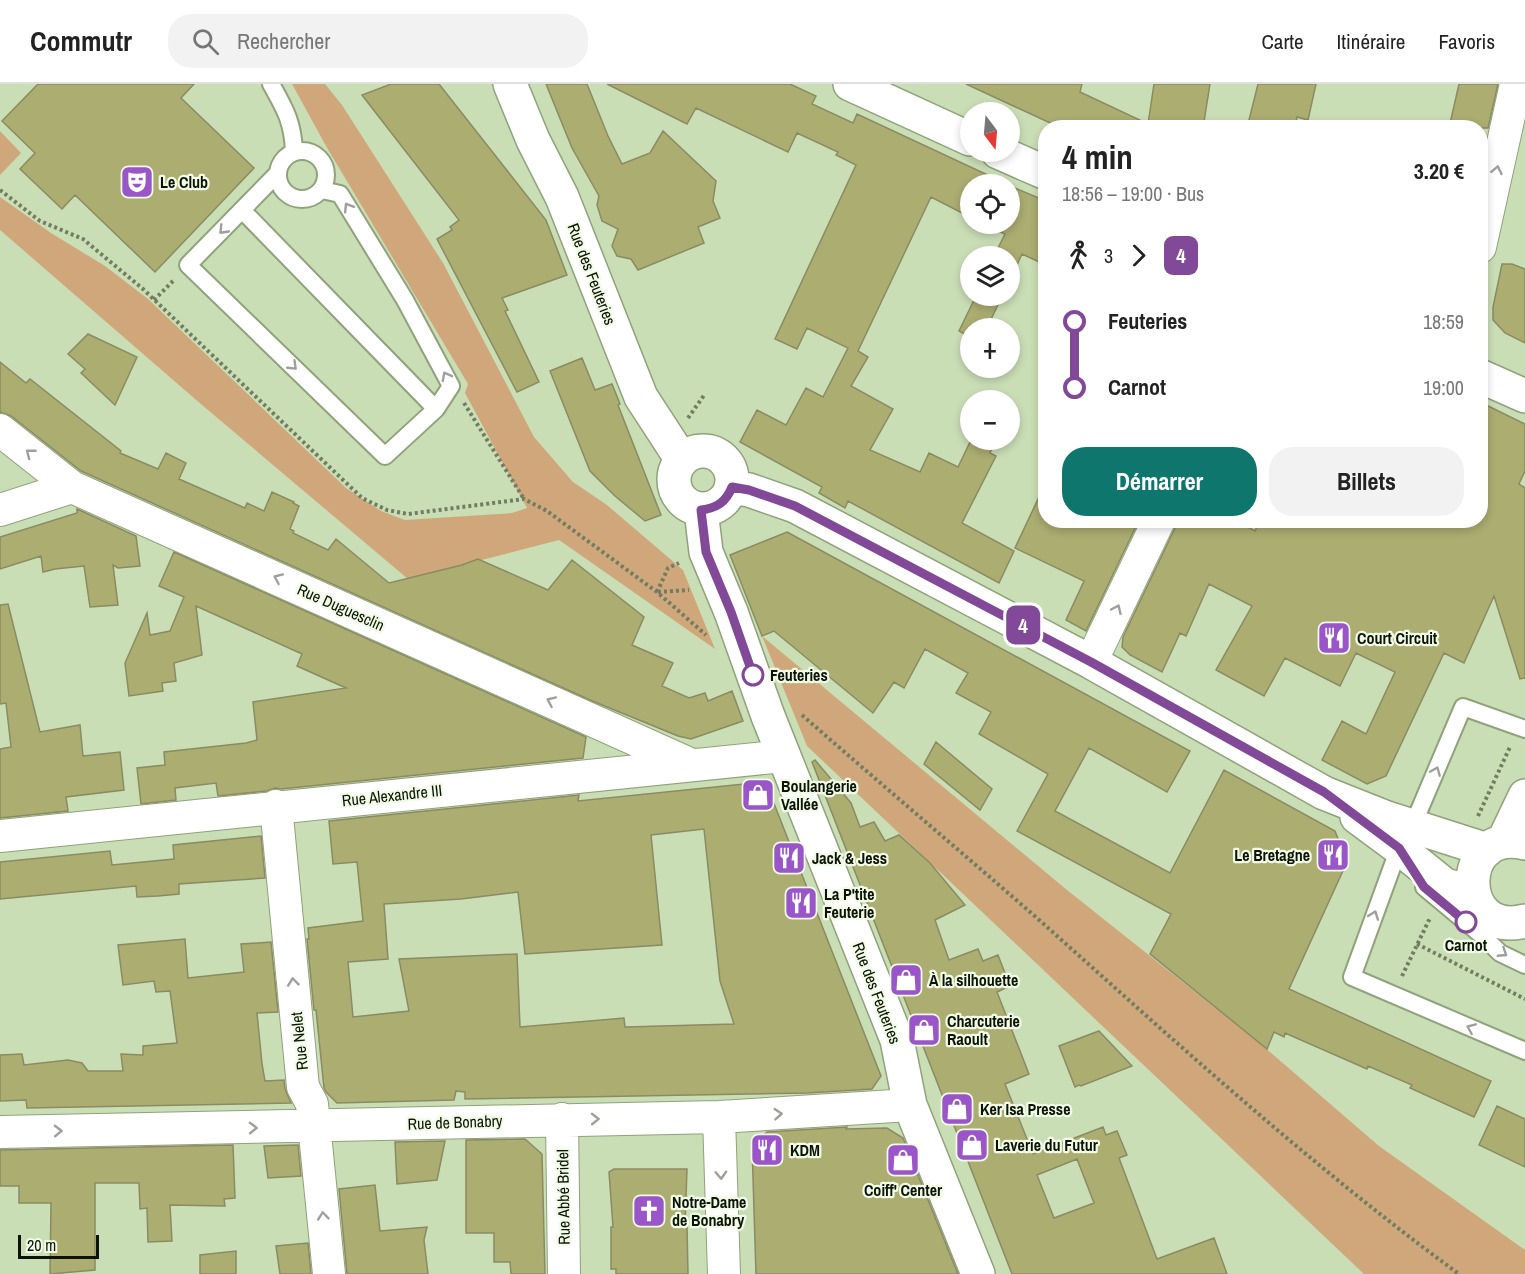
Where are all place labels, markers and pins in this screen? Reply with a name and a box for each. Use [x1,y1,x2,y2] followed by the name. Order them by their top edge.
[119,164,155,200] theatre icon: Le Club
[160,171,208,193] place label: Le Club
[1316,620,1352,656] restaurant icon: Court Circuit
[1357,627,1438,649] place label: Court Circuit
[742,664,764,686] marker: Feuteries
[770,664,828,686] place label: Feuteries
[781,775,857,815] place label: Boulangerie Vallée
[740,777,776,813] shop icon: Boulangerie Vallée
[1315,837,1351,873] restaurant icon: Le Bretagne
[771,840,807,876] restaurant icon: Jack & Jess
[1234,844,1310,866] place label: Le Bretagne
[812,847,887,869] place label: Jack & Jess
[824,883,875,923] place label: La P'tite Feuterie
[783,885,819,921] restaurant icon: La P'tite Feuterie
[1455,911,1477,933] marker: Carnot
[1445,934,1488,956] place label: Carnot
[888,962,924,998] shop icon: À la silhouette
[929,969,1018,991] place label: À la silhouette
[947,1010,1020,1050] place label: Charcuterie Raoult
[906,1012,942,1048] shop icon: Charcuterie Raoult
[939,1091,975,1127] shop icon: Ker Isa Presse
[980,1098,1070,1120] place label: Ker Isa Presse
[954,1127,990,1163] shop icon: Laverie du Futur
[749,1132,785,1168] restaurant icon: KDM
[995,1134,1099,1156] place label: Laverie du Futur
[790,1139,820,1161] place label: KDM
[885,1142,921,1178] shop icon: Coiff' Center
[864,1179,943,1201] place label: Coiff' Center
[672,1191,746,1231] place label: Notre-Dame de Bonabry
[631,1193,667,1229] church icon: Notre-Dame de Bonabry

